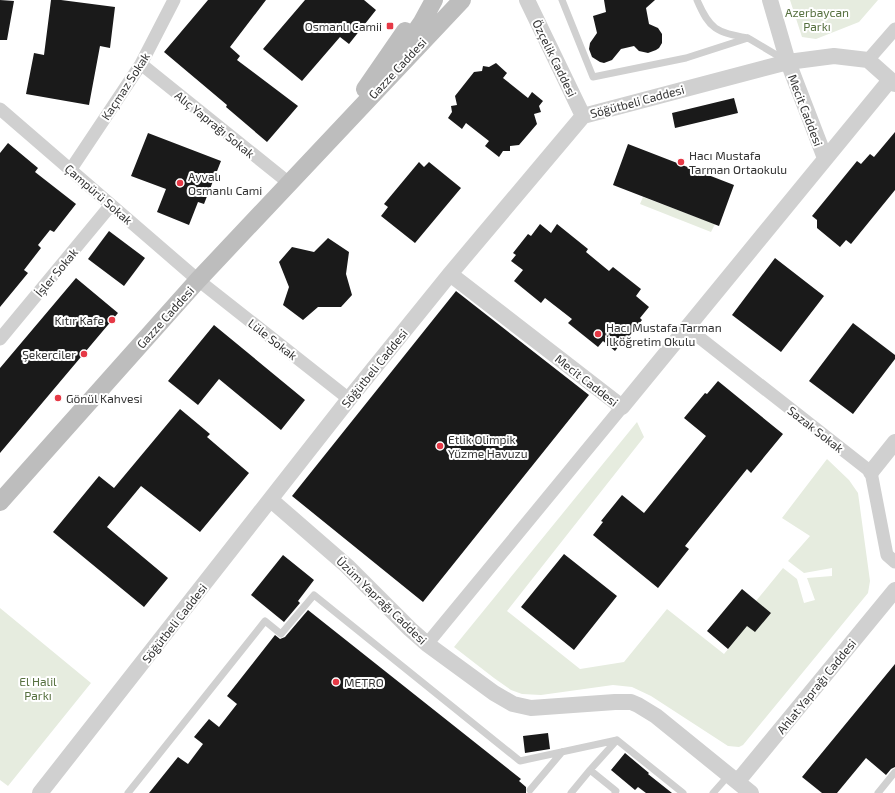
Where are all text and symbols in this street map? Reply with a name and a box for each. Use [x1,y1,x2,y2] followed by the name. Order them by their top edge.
[785,5,849,33] park label: Azerbaycan Parkı
[529,17,580,99] street label: Özçelik Caddesi
[305,19,382,33] place label: Osmanlı Camii
[385,21,395,31] marker: Osmanlı Camii
[365,35,429,101] street label: Gazze Caddesi
[98,50,153,123] street label: Kaçmaz Sokak
[786,72,826,148] street label: Mecit Caddesi
[588,82,686,120] street label: Söğütbeli Caddesi
[172,88,258,161] street label: Alıç Yaprağı Sokak
[689,148,787,176] place label: Hacı Mustafa Tarman Ortaokulu
[676,157,686,167] marker: Hacı Mustafa Tarman Ortaokulu
[62,161,135,228] street label: Çampürü Sokak
[188,169,262,197] place label: Ayvalı Osmanlı Cami
[175,178,185,188] marker: Ayvalı Osmanlı Cami
[32,245,81,300] street label: İşler Sokak
[134,283,196,351] street label: Gazze Caddesi
[55,313,104,327] place label: Kıtır Kafe
[107,315,117,325] marker: Kıtır Kafe
[246,316,300,362] street label: Lüle Sokak
[606,320,722,348] place label: Hacı Mustafa Tarman İlköğretim Okulu
[338,326,410,410] street label: Söğütbeli Caddesi
[593,329,603,339] marker: Hacı Mustafa Tarman İlköğretim Okulu
[22,347,76,363] place label: Şekerciler
[79,349,89,359] marker: Şekerciler
[553,351,621,409] street label: Mecit Caddesi
[66,391,143,405] place label: Gönül Kahvesi
[53,393,63,403] marker: Gönül Kahvesi
[785,403,847,455] street label: Sazak Sokak
[448,432,528,460] place label: Etlik Olimpik Yüzme Havuzu
[435,441,445,451] marker: Etlik Olimpik Yüzme Havuzu
[334,553,430,647] street label: Üzüm Yaprağı Caddesi
[139,581,209,665] street label: Söğütbeli Caddesi
[774,636,858,736] street label: Ahlat Yaprağı Caddesi
[19,674,57,702] park label: El Halil Parkı
[344,675,384,689] place label: METRO
[331,677,341,687] marker: METRO

